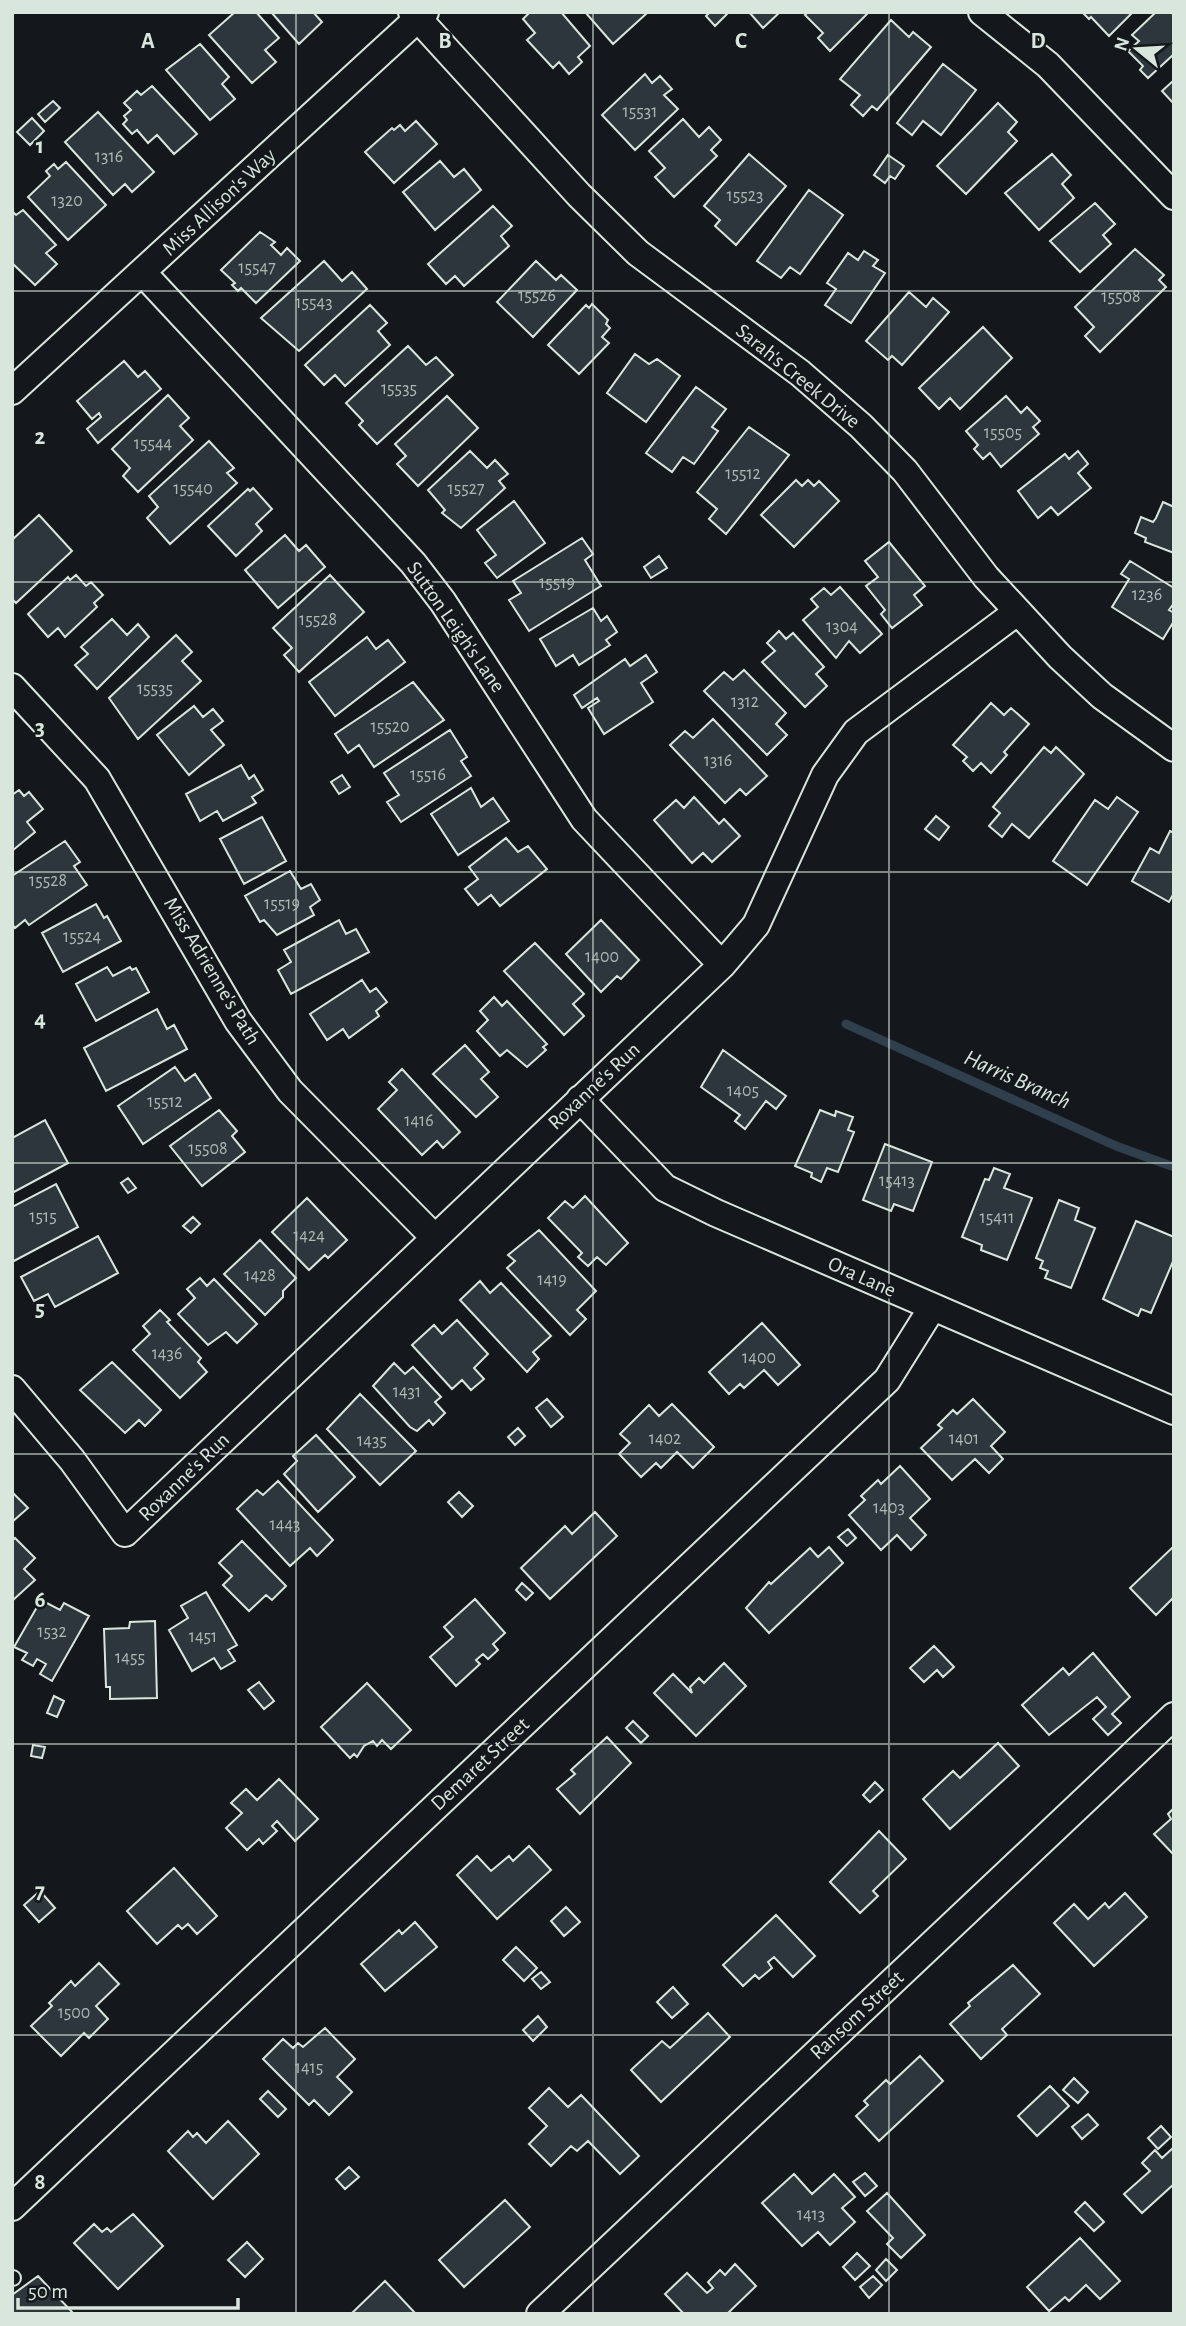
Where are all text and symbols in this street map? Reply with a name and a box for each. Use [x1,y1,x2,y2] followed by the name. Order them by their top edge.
[1102,14,1172,84] north arrow
[141,30,155,53] text: A
[438,30,452,53] text: B
[735,30,747,53] text: C
[1030,30,1046,53] text: D
[1111,35,1133,53] text: N
[623,103,657,121] house number: 15531
[36,135,44,158] text: 1
[158,144,280,260] street label: Miss Allison's Way
[95,148,123,166] house number: 1316
[727,187,763,205] house number: 15523
[51,192,83,210] house number: 1320
[238,259,276,277] house number: 15547
[518,287,556,305] house number: 15526
[1101,288,1141,306] house number: 15508
[295,294,333,312] house number: 15543
[732,320,864,432] street label: Sarah's Creek Drive
[381,380,417,398] house number: 15535
[984,424,1022,442] house number: 15505
[35,426,46,449] text: 2
[134,435,173,453] house number: 15544
[725,465,761,483] house number: 15512
[173,480,213,498] house number: 15540
[448,480,484,498] house number: 15527
[403,558,509,696] street label: Sutton Leigh's Lane
[539,574,575,592] house number: 15519
[1132,586,1162,604] house number: 1236
[299,611,337,629] house number: 15528
[826,618,858,636] house number: 1304
[137,680,173,698] house number: 15535
[731,693,759,711] house number: 1312
[35,717,45,740] text: 3
[371,718,409,736] house number: 15520
[704,752,732,770] house number: 1316
[410,766,446,784] house number: 15516
[29,872,67,890] house number: 15528
[160,894,264,1048] street label: Miss Adrienne's Path
[264,895,300,913] house number: 15519
[63,928,101,946] house number: 15524
[585,948,619,966] house number: 1400
[34,1008,46,1031] text: 4
[544,1038,644,1134] street label: Roxanne's Run
[960,1046,1074,1114] water label: Harris Branch
[727,1082,759,1100] house number: 1405
[147,1093,183,1111] house number: 15512
[404,1112,434,1130] house number: 1416
[188,1140,228,1158] house number: 15508
[879,1172,915,1190] house number: 15413
[29,1208,57,1226] house number: 1515
[980,1209,1014,1227] house number: 15411
[293,1227,325,1245] house number: 1424
[825,1253,899,1301] street label: Ora Lane
[244,1267,276,1285] house number: 1428
[537,1271,567,1289] house number: 1419
[35,1298,45,1321] text: 5
[152,1345,182,1363] house number: 1436
[742,1349,776,1367] house number: 1400
[393,1383,421,1401] house number: 1431
[135,1429,233,1525] street label: Roxanne's Run
[649,1430,681,1448] house number: 1402
[949,1430,979,1448] house number: 1401
[357,1432,387,1450] house number: 1435
[873,1499,905,1517] house number: 1403
[270,1516,300,1534] house number: 1443
[34,1589,46,1612] text: 6
[37,1623,67,1641] house number: 1532
[189,1628,217,1646] house number: 1451
[115,1649,145,1667] house number: 1455
[427,1713,533,1815] street label: Demaret Street
[35,1880,45,1903] text: 7
[806,1966,908,2063] street label: Ransom Street
[58,2004,90,2022] house number: 1500
[295,2059,323,2077] house number: 1415
[34,2171,46,2194] text: 8
[797,2206,825,2224] house number: 1413
[18,2266,238,2310] scale bar
[28,2281,68,2302] text: 50 m

